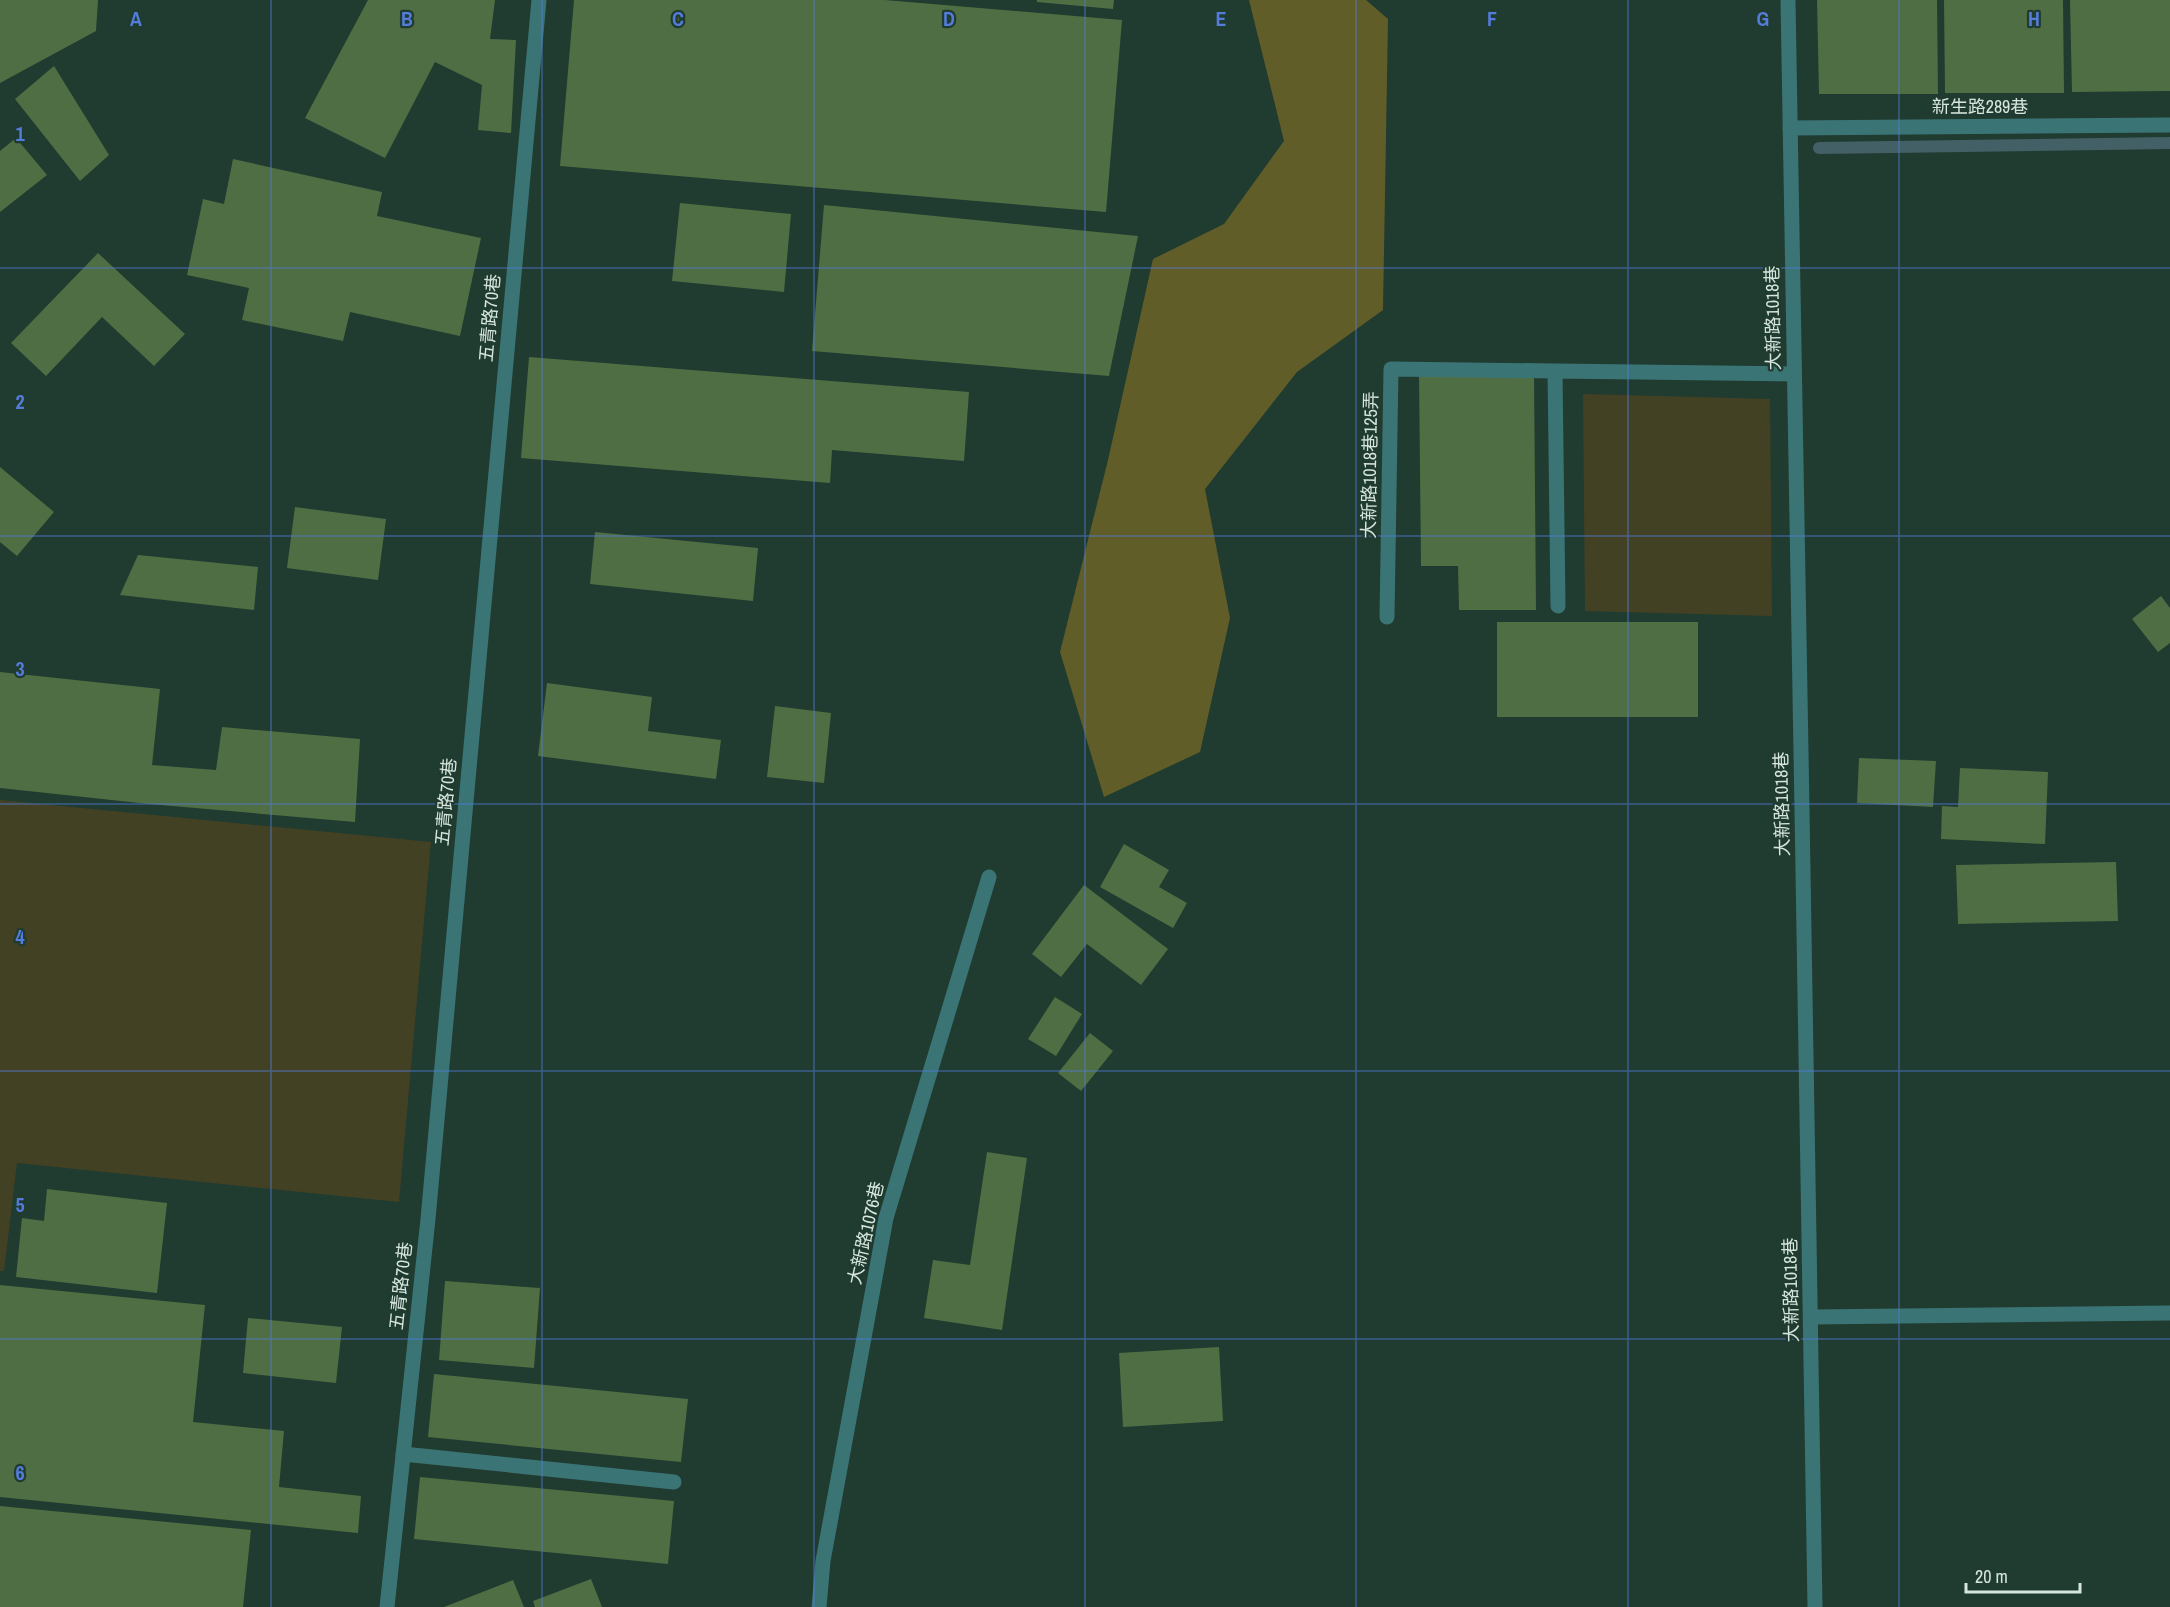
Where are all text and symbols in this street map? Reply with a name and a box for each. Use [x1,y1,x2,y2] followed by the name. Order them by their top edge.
[130,5,142,32] text: A
[401,5,413,32] text: B
[672,5,684,32] text: C
[943,5,955,32] text: D
[1216,5,1227,32] text: E
[1487,5,1497,32] text: F
[1757,5,1769,32] text: G
[2028,5,2040,32] text: H
[1932,94,2028,119] street label: 新生路289巷
[15,120,25,147] text: 1
[1759,265,1786,371] street label: 大新路1018巷
[473,273,506,363] street label: 五青路70巷
[15,388,25,415] text: 2
[1356,391,1383,539] street label: 大新路1018巷125弄
[15,655,25,682] text: 3
[1768,751,1795,857] street label: 大新路1018巷
[429,757,462,847] street label: 五青路70巷
[15,923,25,950] text: 4
[842,1179,889,1287] street label: 大新路1076巷
[15,1191,25,1218] text: 5
[1777,1237,1804,1343] street label: 大新路1018巷
[383,1241,418,1331] street label: 五青路70巷
[15,1459,25,1486] text: 6
[1966,1556,2080,1594] scale bar
[1975,1564,2008,1589] text: 20 m

